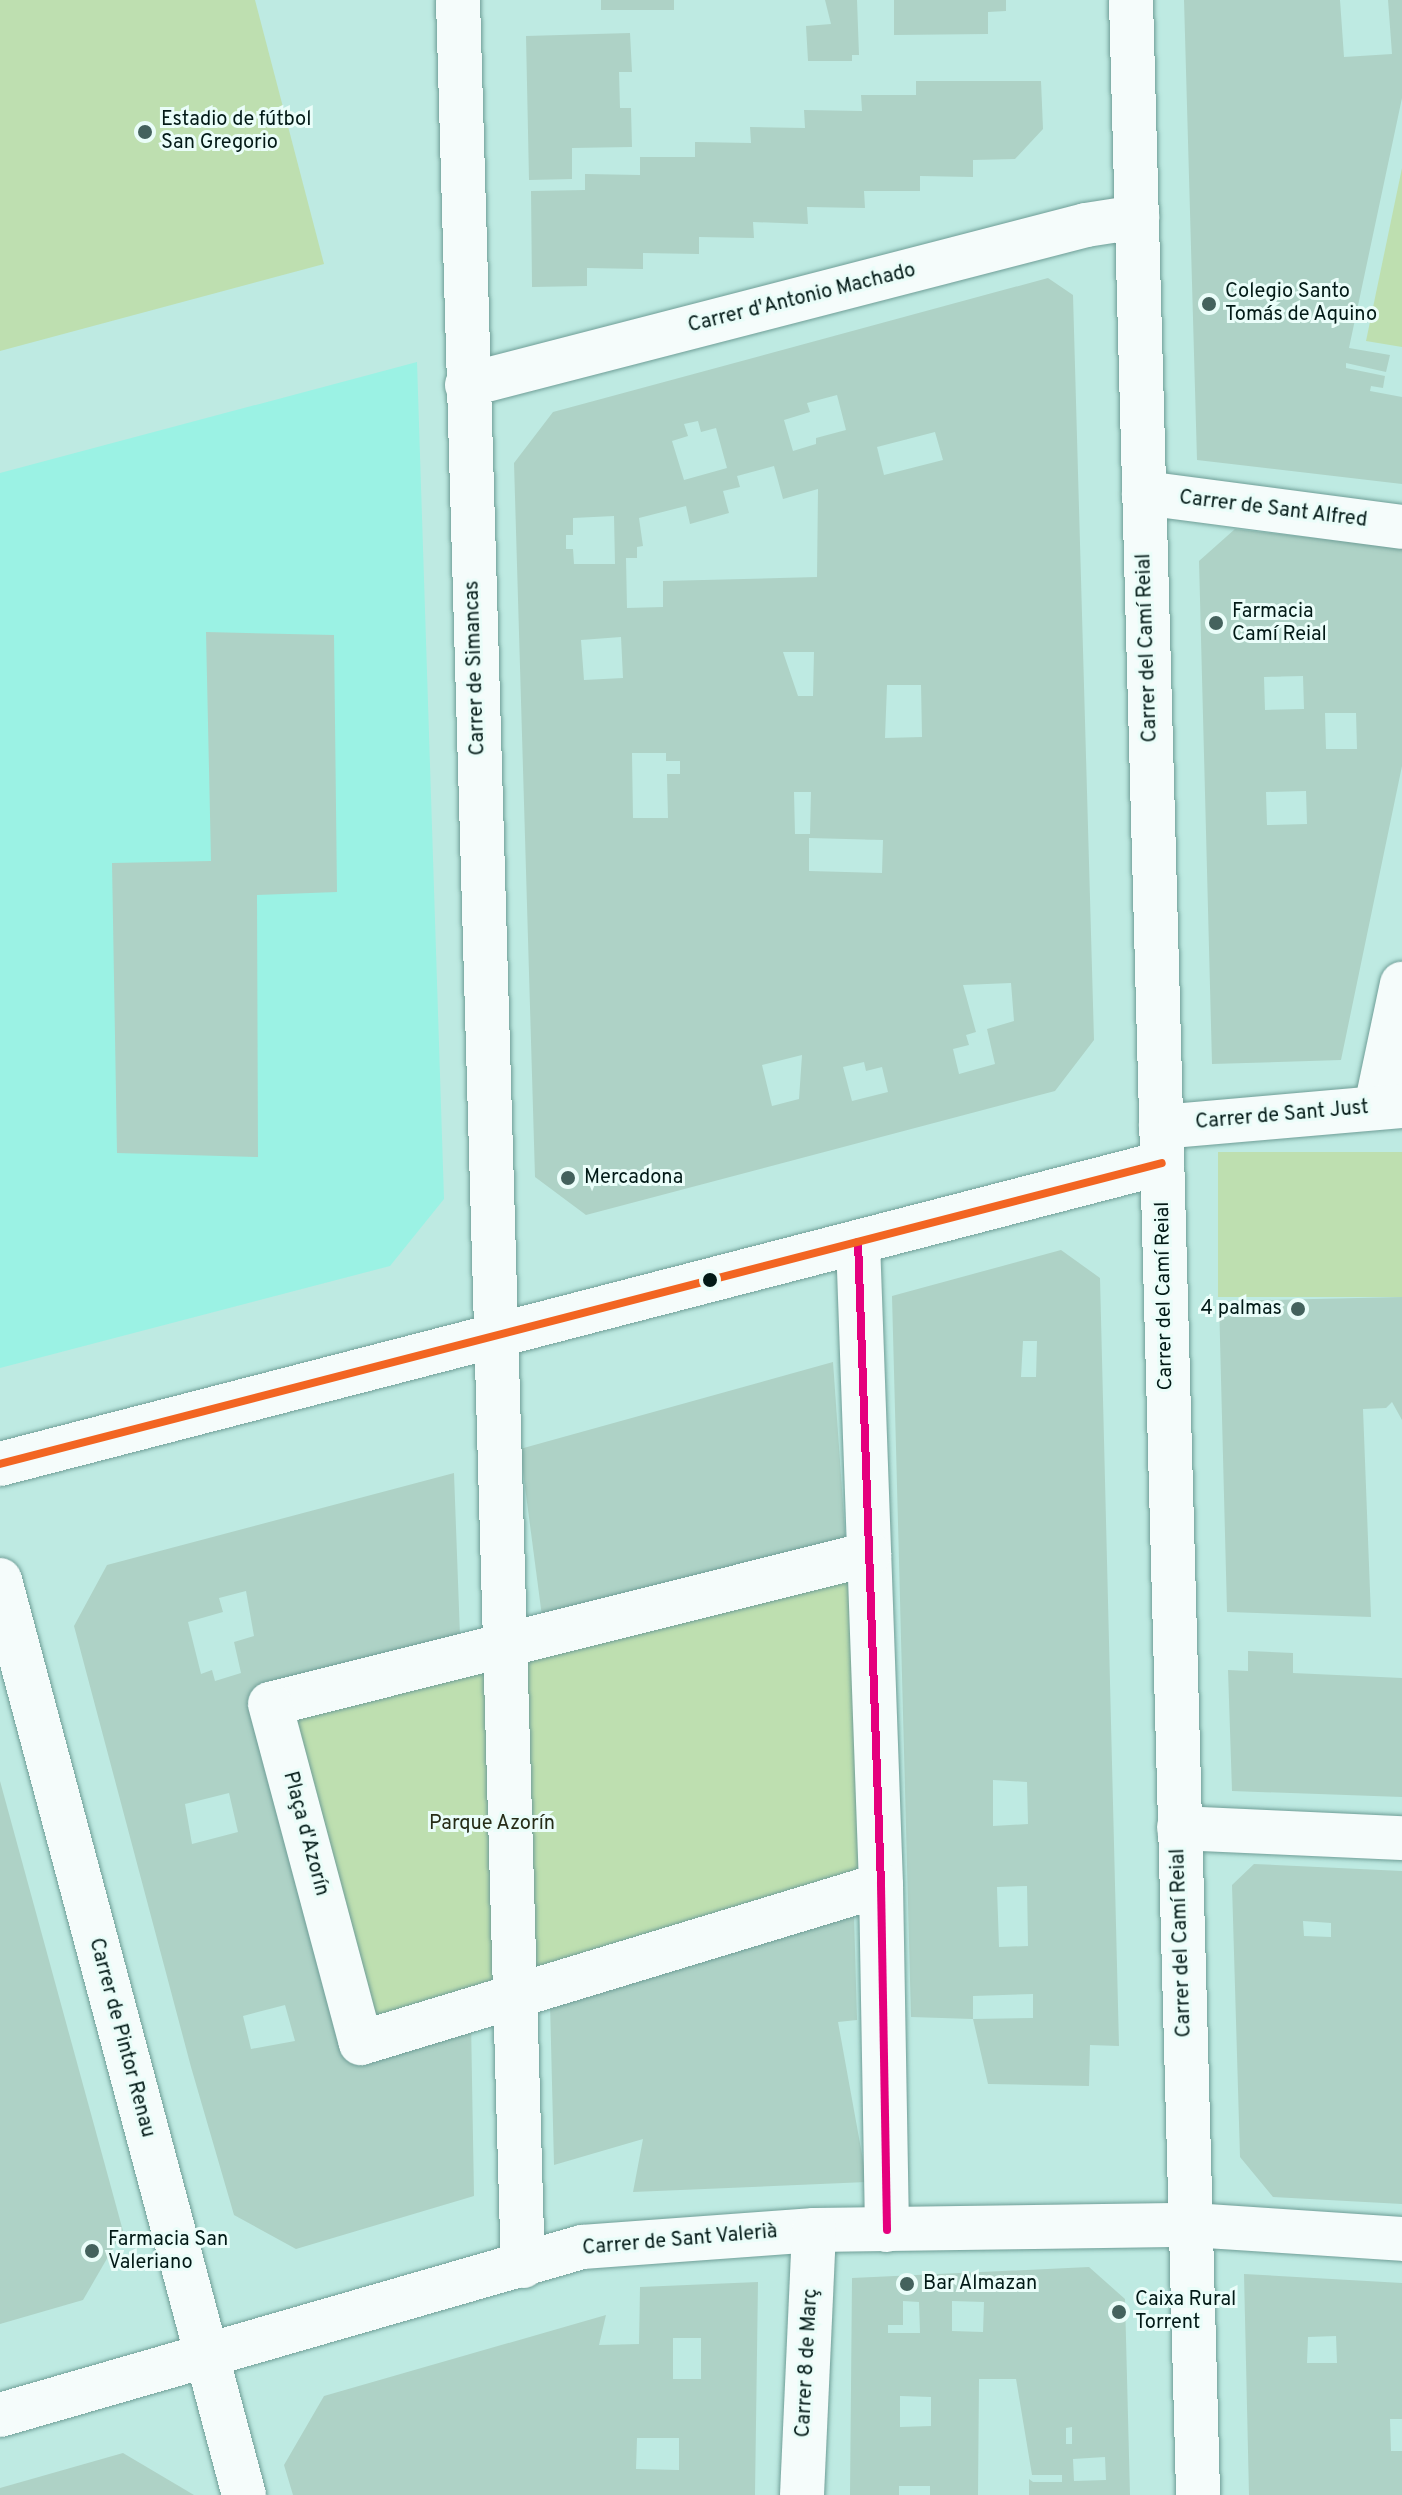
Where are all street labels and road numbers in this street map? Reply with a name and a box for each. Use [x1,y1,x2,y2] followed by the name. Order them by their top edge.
[686,259,918,339] street label: Carrer d'Antonio Machado
[1177,487,1369,533] street label: Carrer de Sant Alfred
[1133,553,1163,743] street label: Carrer del Camí Reial
[461,580,491,756] street label: Carrer de Simancas
[1194,1096,1370,1136] street label: Carrer de Sant Just
[1151,1201,1179,1391] street label: Carrer del Camí Reial
[277,1769,333,1899] street label: Plaça d'Azorín
[1167,1848,1197,2038] street label: Carrer del Camí Reial
[83,1936,159,2140] street label: Carrer de Pintor Renau
[581,2220,779,2262] street label: Carrer de Sant Valerià
[792,2288,824,2438] street label: Carrer 8 de Març

